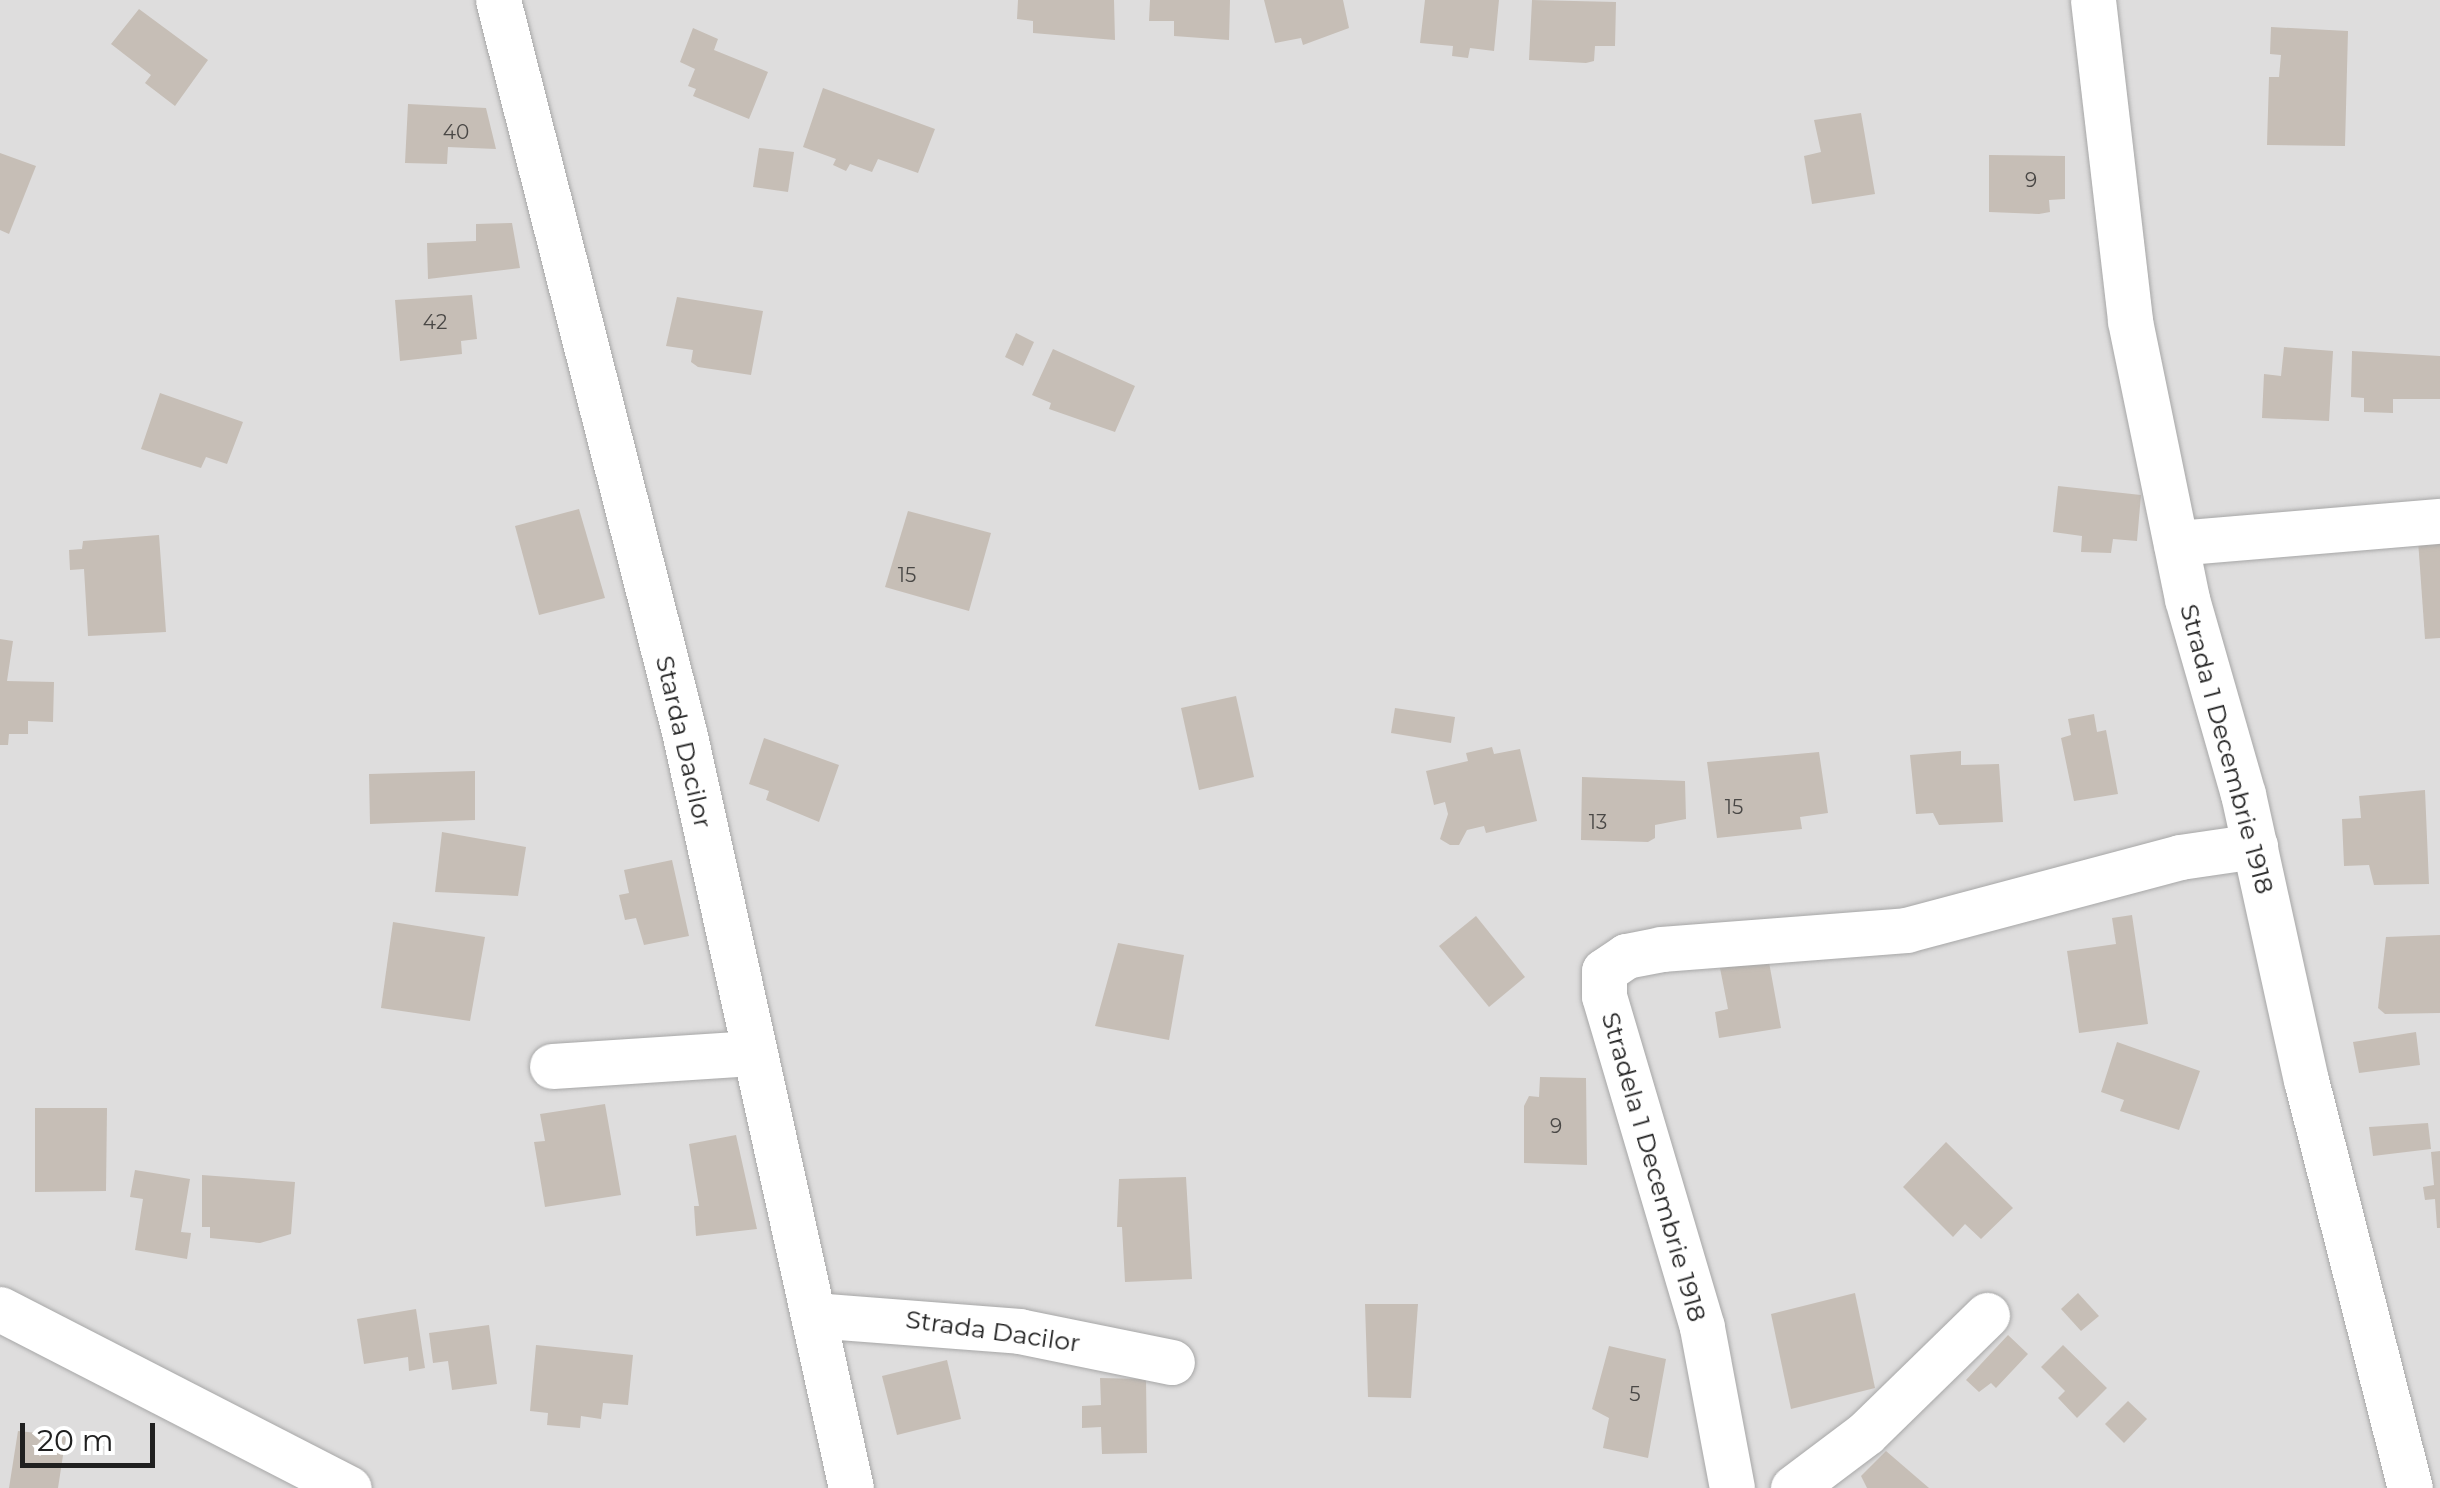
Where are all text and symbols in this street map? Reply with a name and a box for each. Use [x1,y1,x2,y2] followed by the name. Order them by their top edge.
[443,120,469,144] house number: 40
[2025,168,2037,192] house number: 9
[423,310,447,334] house number: 42
[898,563,916,587] house number: 15
[2174,601,2280,897] street label: Strada 1 Decembrie 1918
[650,653,718,831] street label: Starda Dacilor
[1725,795,1743,819] house number: 15
[1589,810,1607,834] house number: 13
[1595,1009,1713,1325] street label: Stradela 1 Decembrie 1918
[1550,1114,1562,1138] house number: 9
[904,1304,1082,1358] street label: Strada Dacilor
[1629,1382,1641,1406] house number: 5
[25,1403,160,1465] scale bar
[37,1422,114,1459] text: 20 m

